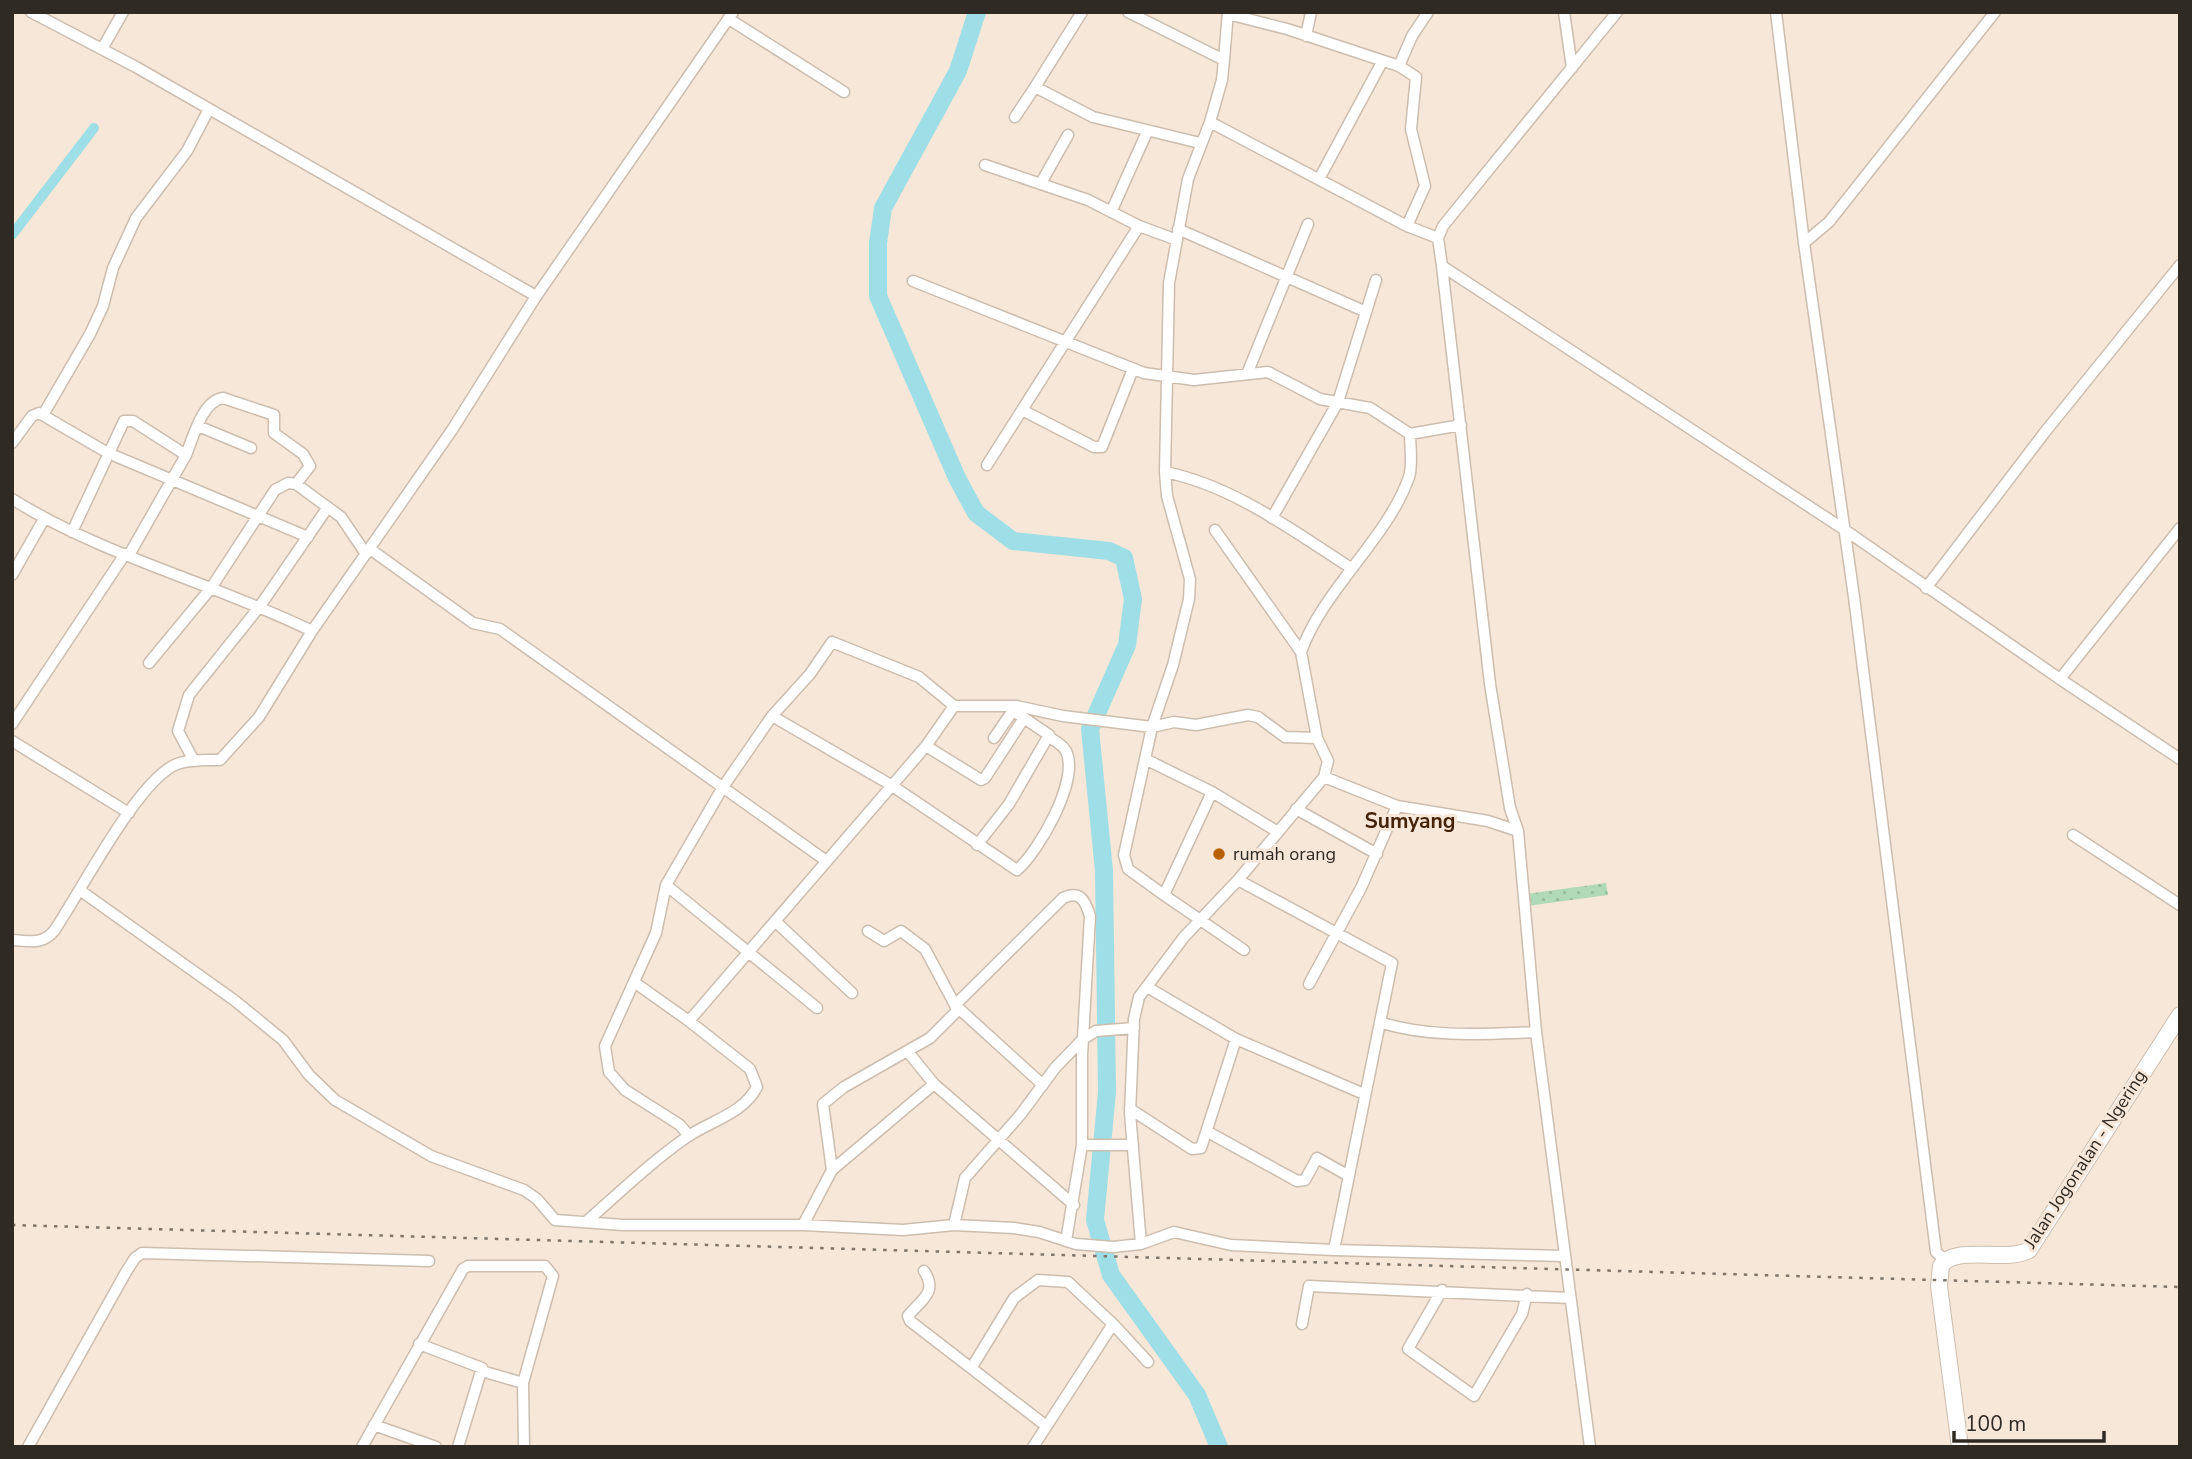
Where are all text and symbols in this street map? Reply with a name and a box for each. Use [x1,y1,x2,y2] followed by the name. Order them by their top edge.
[1364,807,1456,835] district label: Sumyang
[1233,842,1336,866] place label: rumah orang
[1211,846,1227,862] marker: rumah orang
[2018,1065,2152,1254] street label: Jalan Jogonalan - Ngering
[1954,1400,2104,1444] scale bar
[1965,1410,2026,1438] text: 100 m

